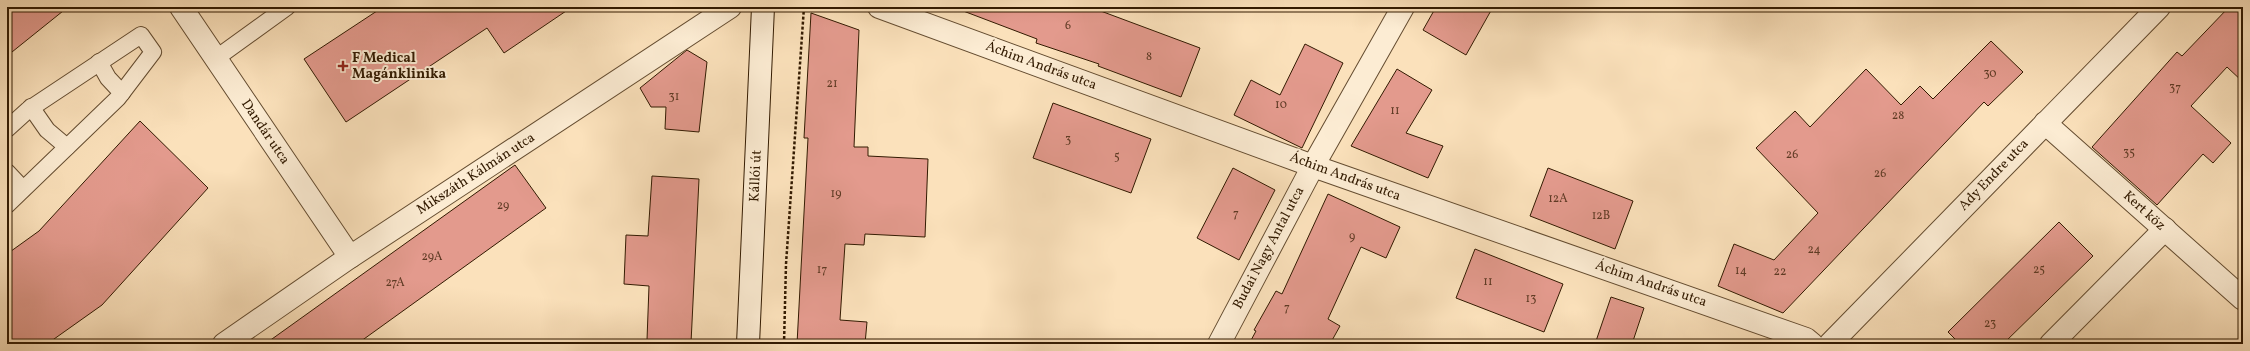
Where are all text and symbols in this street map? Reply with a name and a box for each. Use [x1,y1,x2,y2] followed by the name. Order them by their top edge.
[1065,18,1071,34] house number: 6
[983,37,1099,95] street label: Áchim András utca
[352,49,447,84] place label: F Medical Magánklinika
[1146,49,1152,65] house number: 8
[337,60,349,72] marker: F Medical Magánklinika
[1983,66,1997,82] house number: 30
[826,76,838,92] house number: 21
[2169,80,2181,96] house number: 37
[669,89,679,105] house number: 31
[236,96,294,168] street label: Dandár utca
[1275,97,1287,113] house number: 10
[1390,103,1400,119] house number: 11
[1892,108,1904,124] house number: 28
[413,129,539,219] street label: Mikszáth Kálmán utca
[1065,132,1071,148] house number: 3
[1955,135,2033,215] street label: Ady Endre utca
[2123,145,2135,161] house number: 35
[1786,147,1798,163] house number: 26
[1287,148,1403,206] street label: Áchim András utca
[745,149,767,203] street label: Kállói út
[1114,149,1120,165] house number: 5
[1874,166,1886,182] house number: 26
[1229,184,1309,312] street label: Budai Nagy Antal utca
[831,186,841,202] house number: 19
[2119,187,2169,235] street label: Kert köz
[1548,191,1568,207] house number: 12A
[497,198,509,214] house number: 29
[1233,206,1239,222] house number: 7
[1592,208,1610,224] house number: 12B
[1349,229,1355,245] house number: 9
[1807,242,1821,258] house number: 24
[421,249,443,265] house number: 29A
[1593,256,1709,312] street label: Áchim András utca
[817,262,827,278] house number: 17
[2033,262,2045,278] house number: 25
[1735,263,1747,279] house number: 14
[1774,264,1786,280] house number: 22
[1483,274,1493,290] house number: 11
[385,275,405,291] house number: 27A
[1526,291,1536,307] house number: 13
[1284,300,1290,316] house number: 7
[1984,316,1996,332] house number: 23

